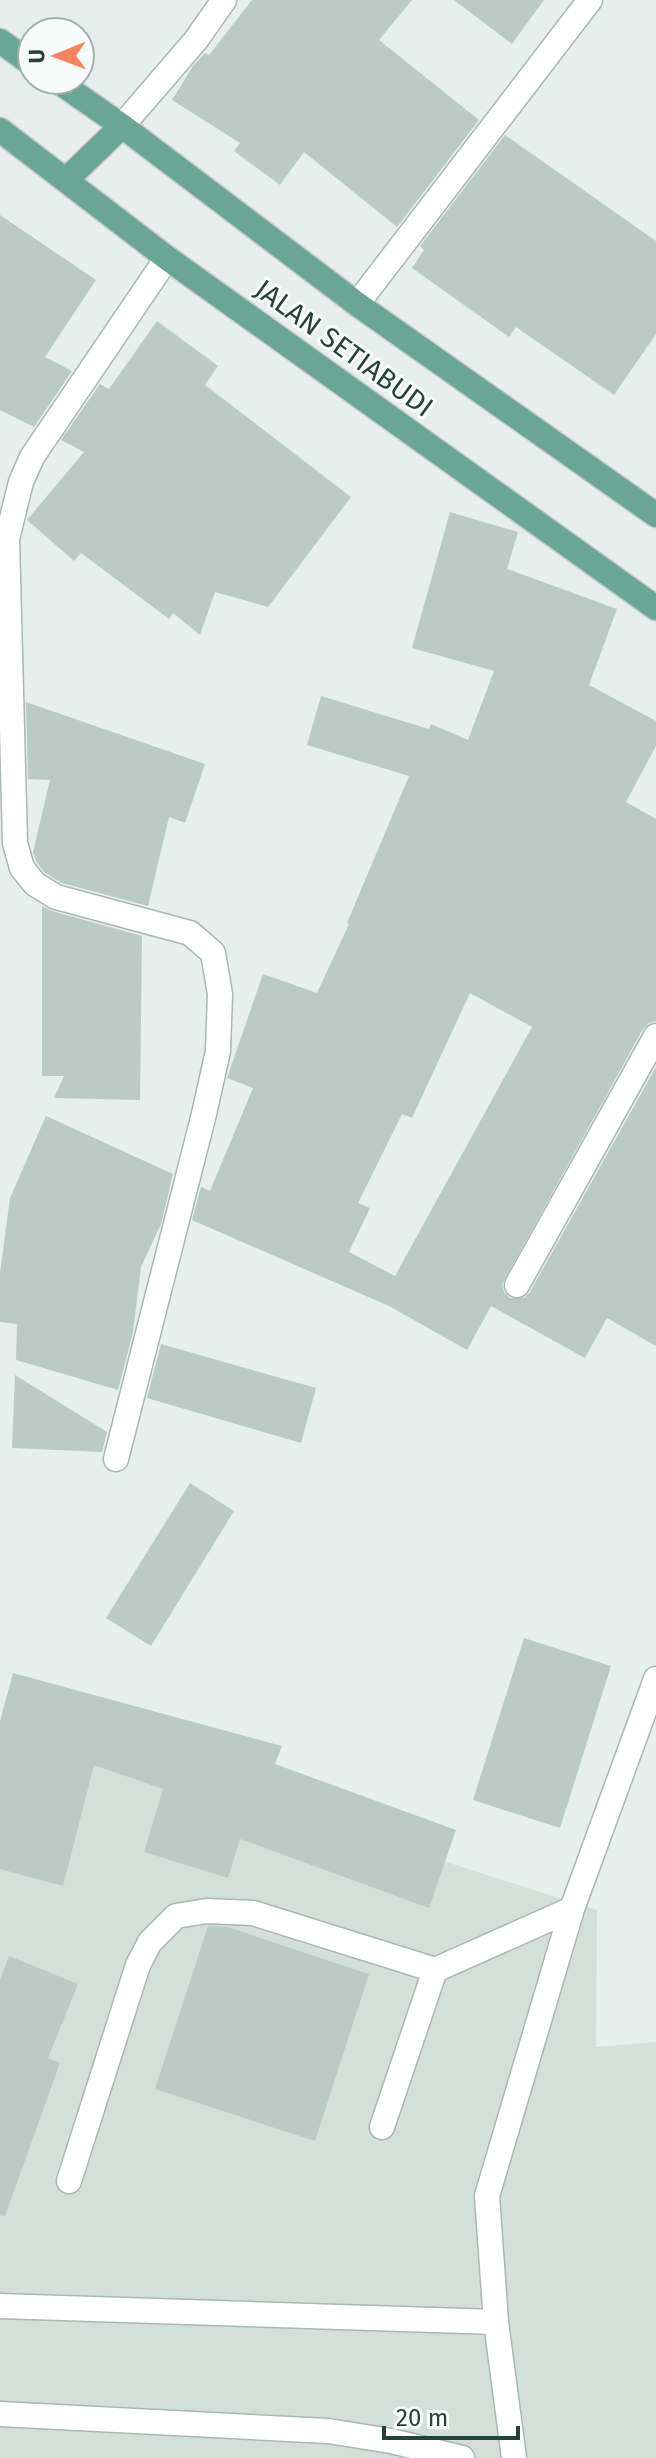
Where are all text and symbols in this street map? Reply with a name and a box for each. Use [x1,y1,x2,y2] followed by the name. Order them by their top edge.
[16,16,96,96] north arrow
[23,49,50,64] text: U
[249,272,439,424] street label: JALAN SETIABUDI
[384,2390,518,2440] scale bar
[396,2404,448,2432] text: 20 m

